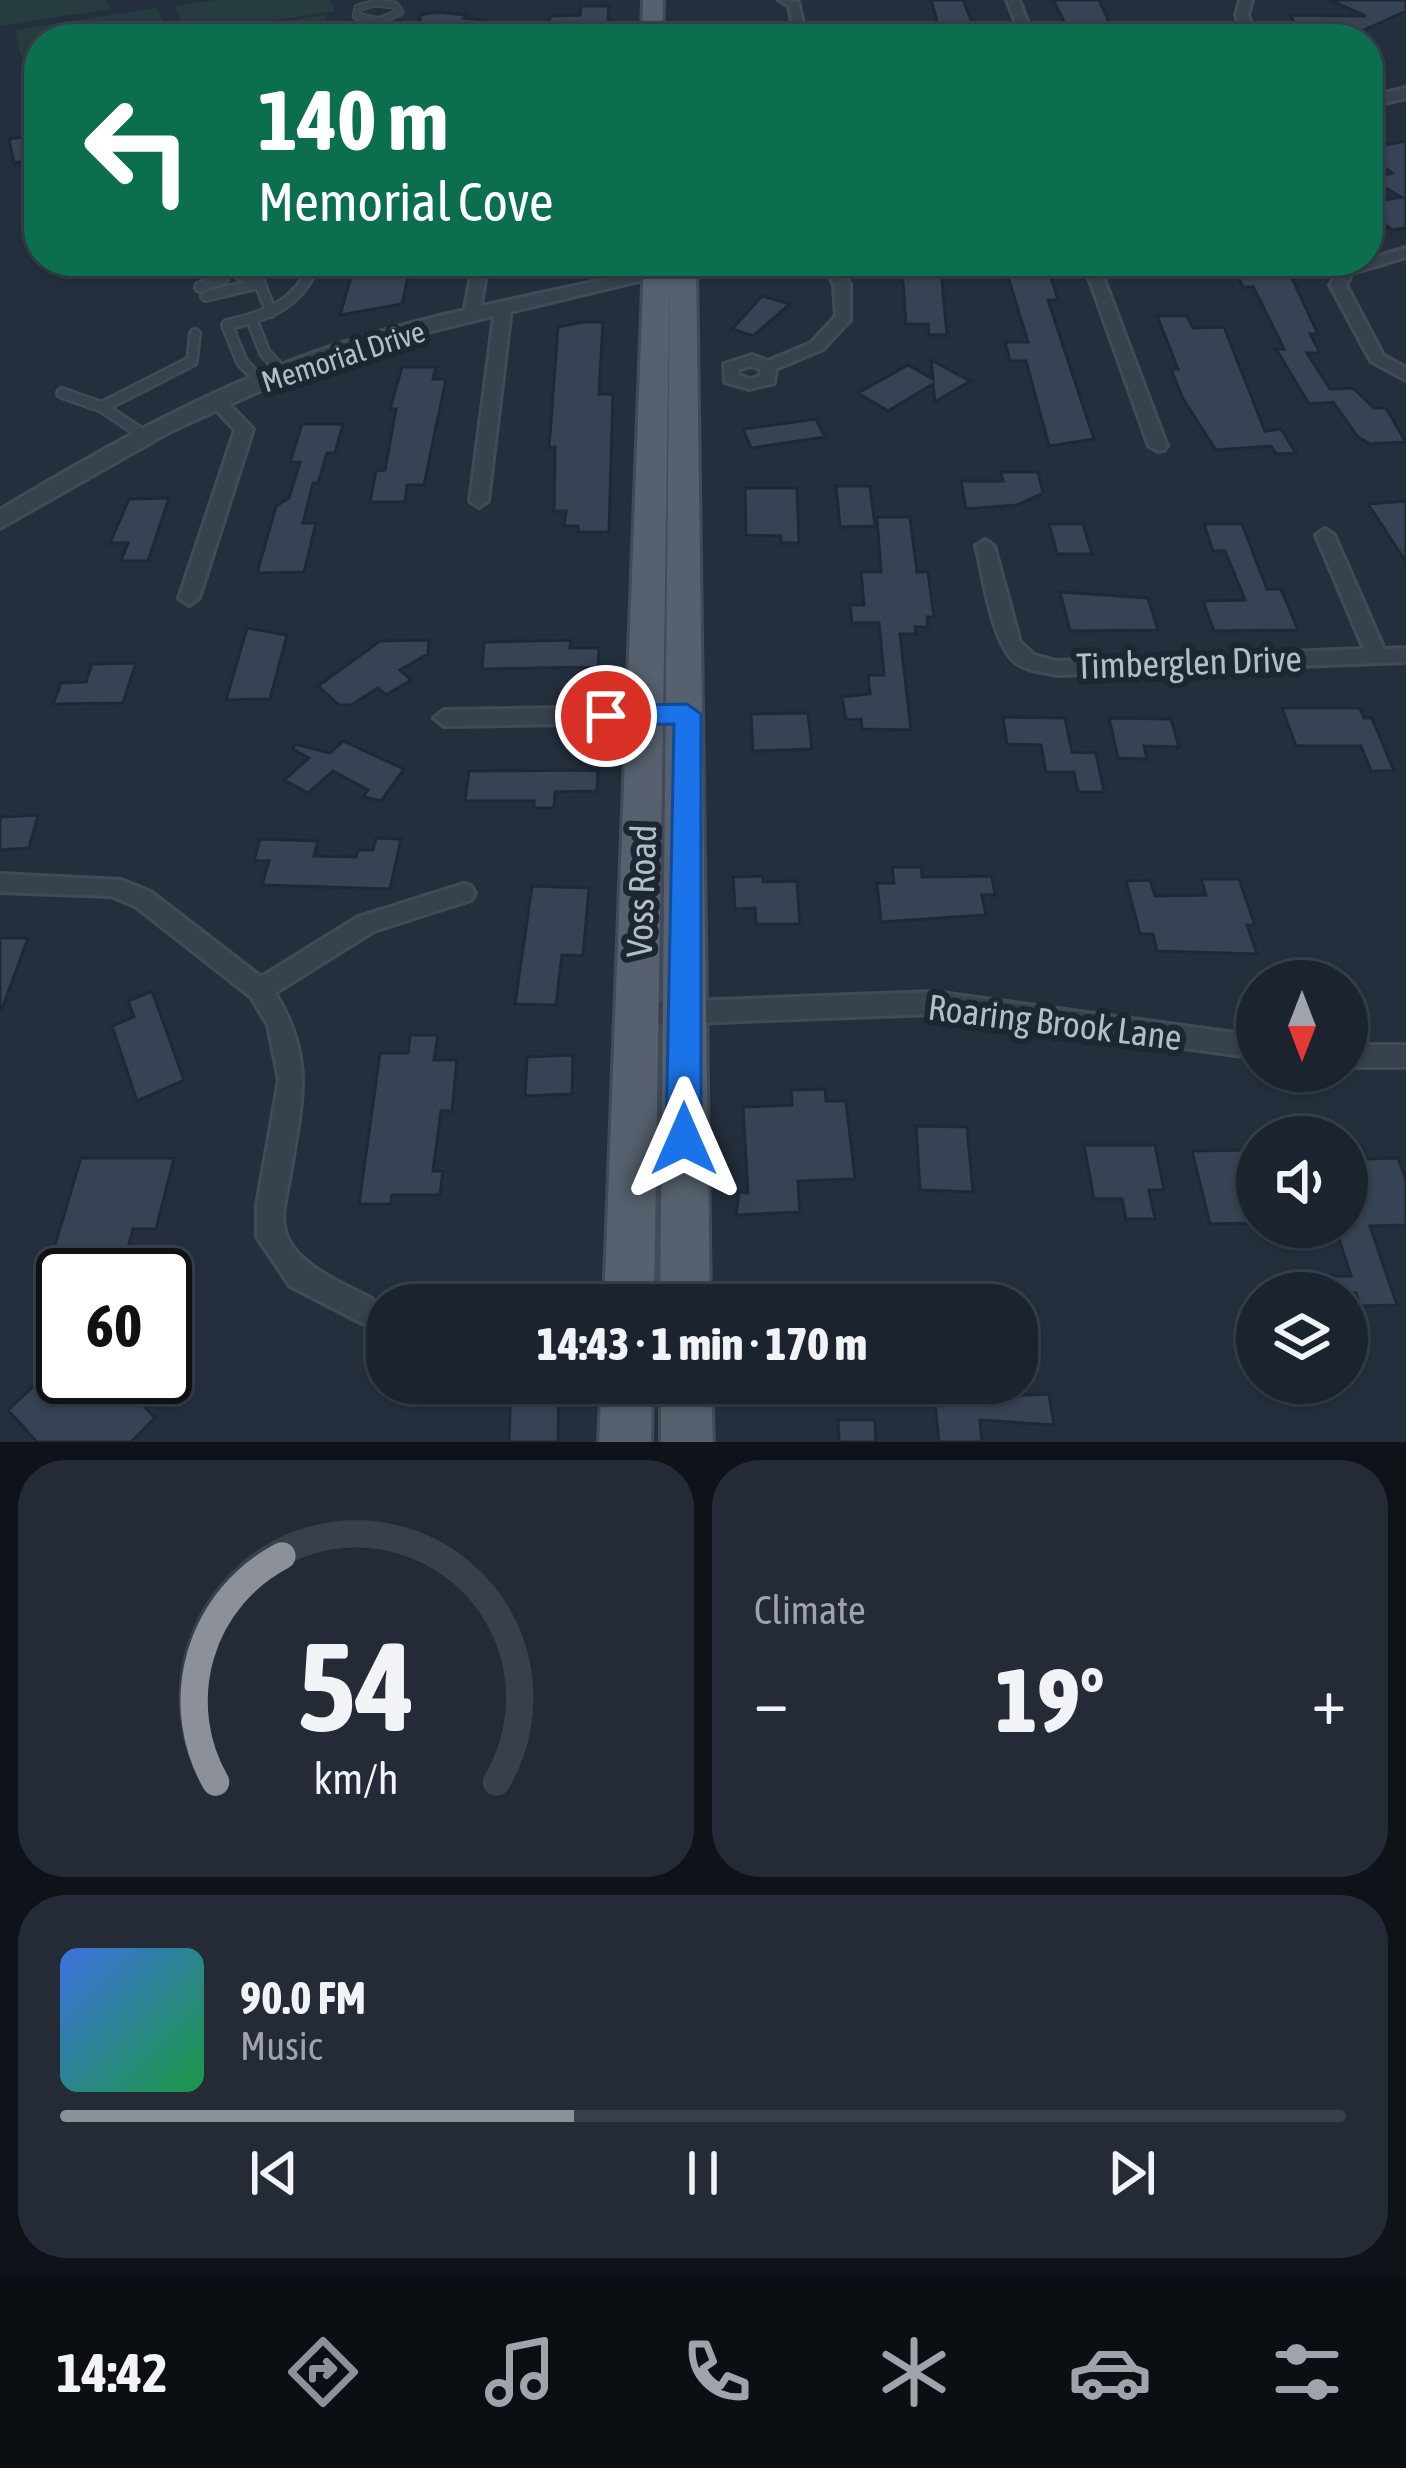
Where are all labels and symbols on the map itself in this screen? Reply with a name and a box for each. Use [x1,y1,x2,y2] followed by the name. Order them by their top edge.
[257,314,429,398] street label: Memorial Drive
[1076,637,1302,687] street label: Timberglen Drive
[555,665,657,767] pin
[618,824,664,958] street label: Voss Road
[1236,960,1368,1092] north arrow
[926,986,1184,1058] street label: Roaring Brook Lane
[621,1076,747,1202] position arrow
[36,1248,192,1404] speed limit sign: 60

